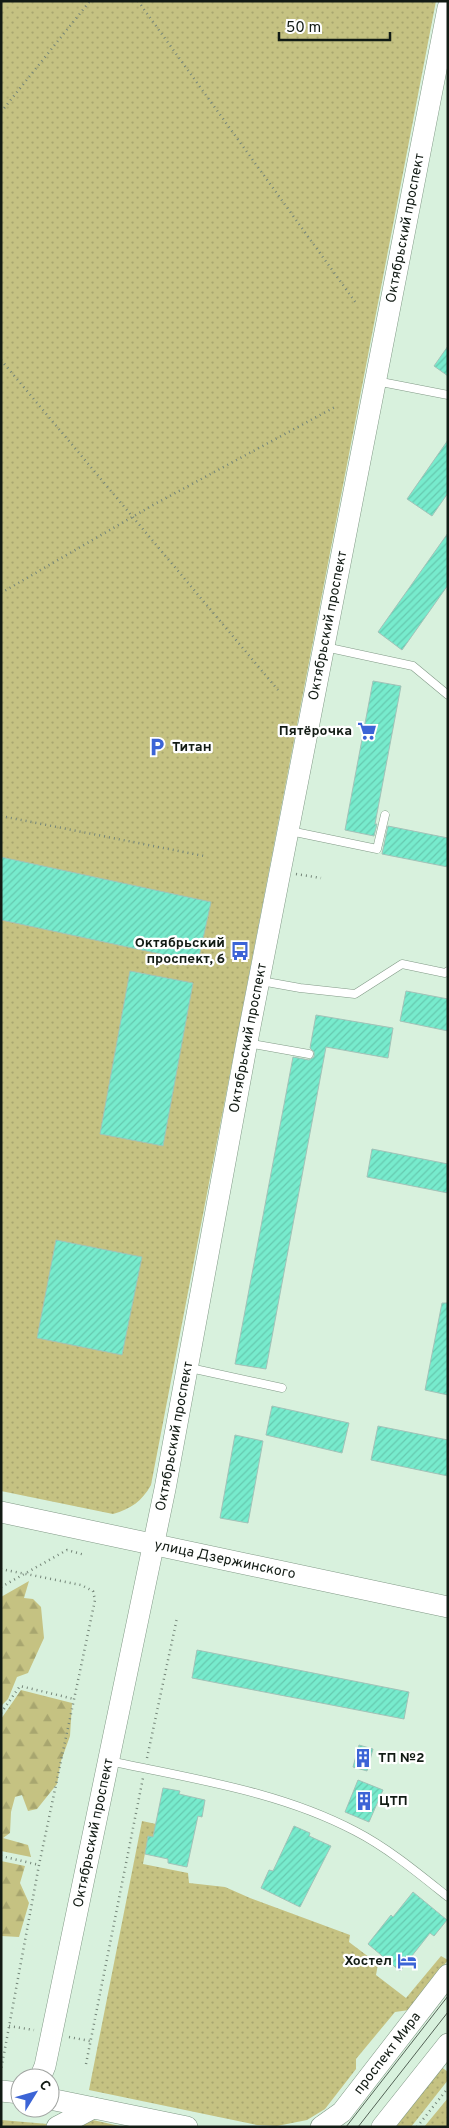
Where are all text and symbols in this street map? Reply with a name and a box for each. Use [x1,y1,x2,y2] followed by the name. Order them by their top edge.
[279,10,390,42] scale bar
[286,19,321,38] text: 50 m
[382,152,428,304] street label: Октябрьский проспект
[305,549,351,702] street label: Октябрьский проспект
[356,720,378,742] supermarket icon: Пятёрочка
[279,723,352,740] place label: Пятёрочка
[146,736,168,758] parking icon: Титан
[172,739,212,756] place label: Титан
[135,935,225,968] place label: Октябрьский проспект, 6
[229,940,251,962] bus stop icon: Октябрьский проспект, 6
[226,962,271,1114] street label: Октябрьский проспект
[152,1360,197,1513] street label: Октябрьский проспект
[153,1536,297,1583] street label: улица Дзержинского
[352,1747,374,1769] building icon: ТП №2
[378,1750,425,1767] place label: ТП №2
[70,1757,117,1909] street label: Октябрьский проспект
[353,1790,375,1812] building icon: ЦТП
[379,1793,408,1810] place label: ЦТП
[396,1950,418,1972] hotel icon: Хостел
[344,1953,392,1970] place label: Хостел
[350,2009,425,2098] street label: проспект Мира
[10,2068,60,2118] north arrow
[35,2077,54,2095] text: С

